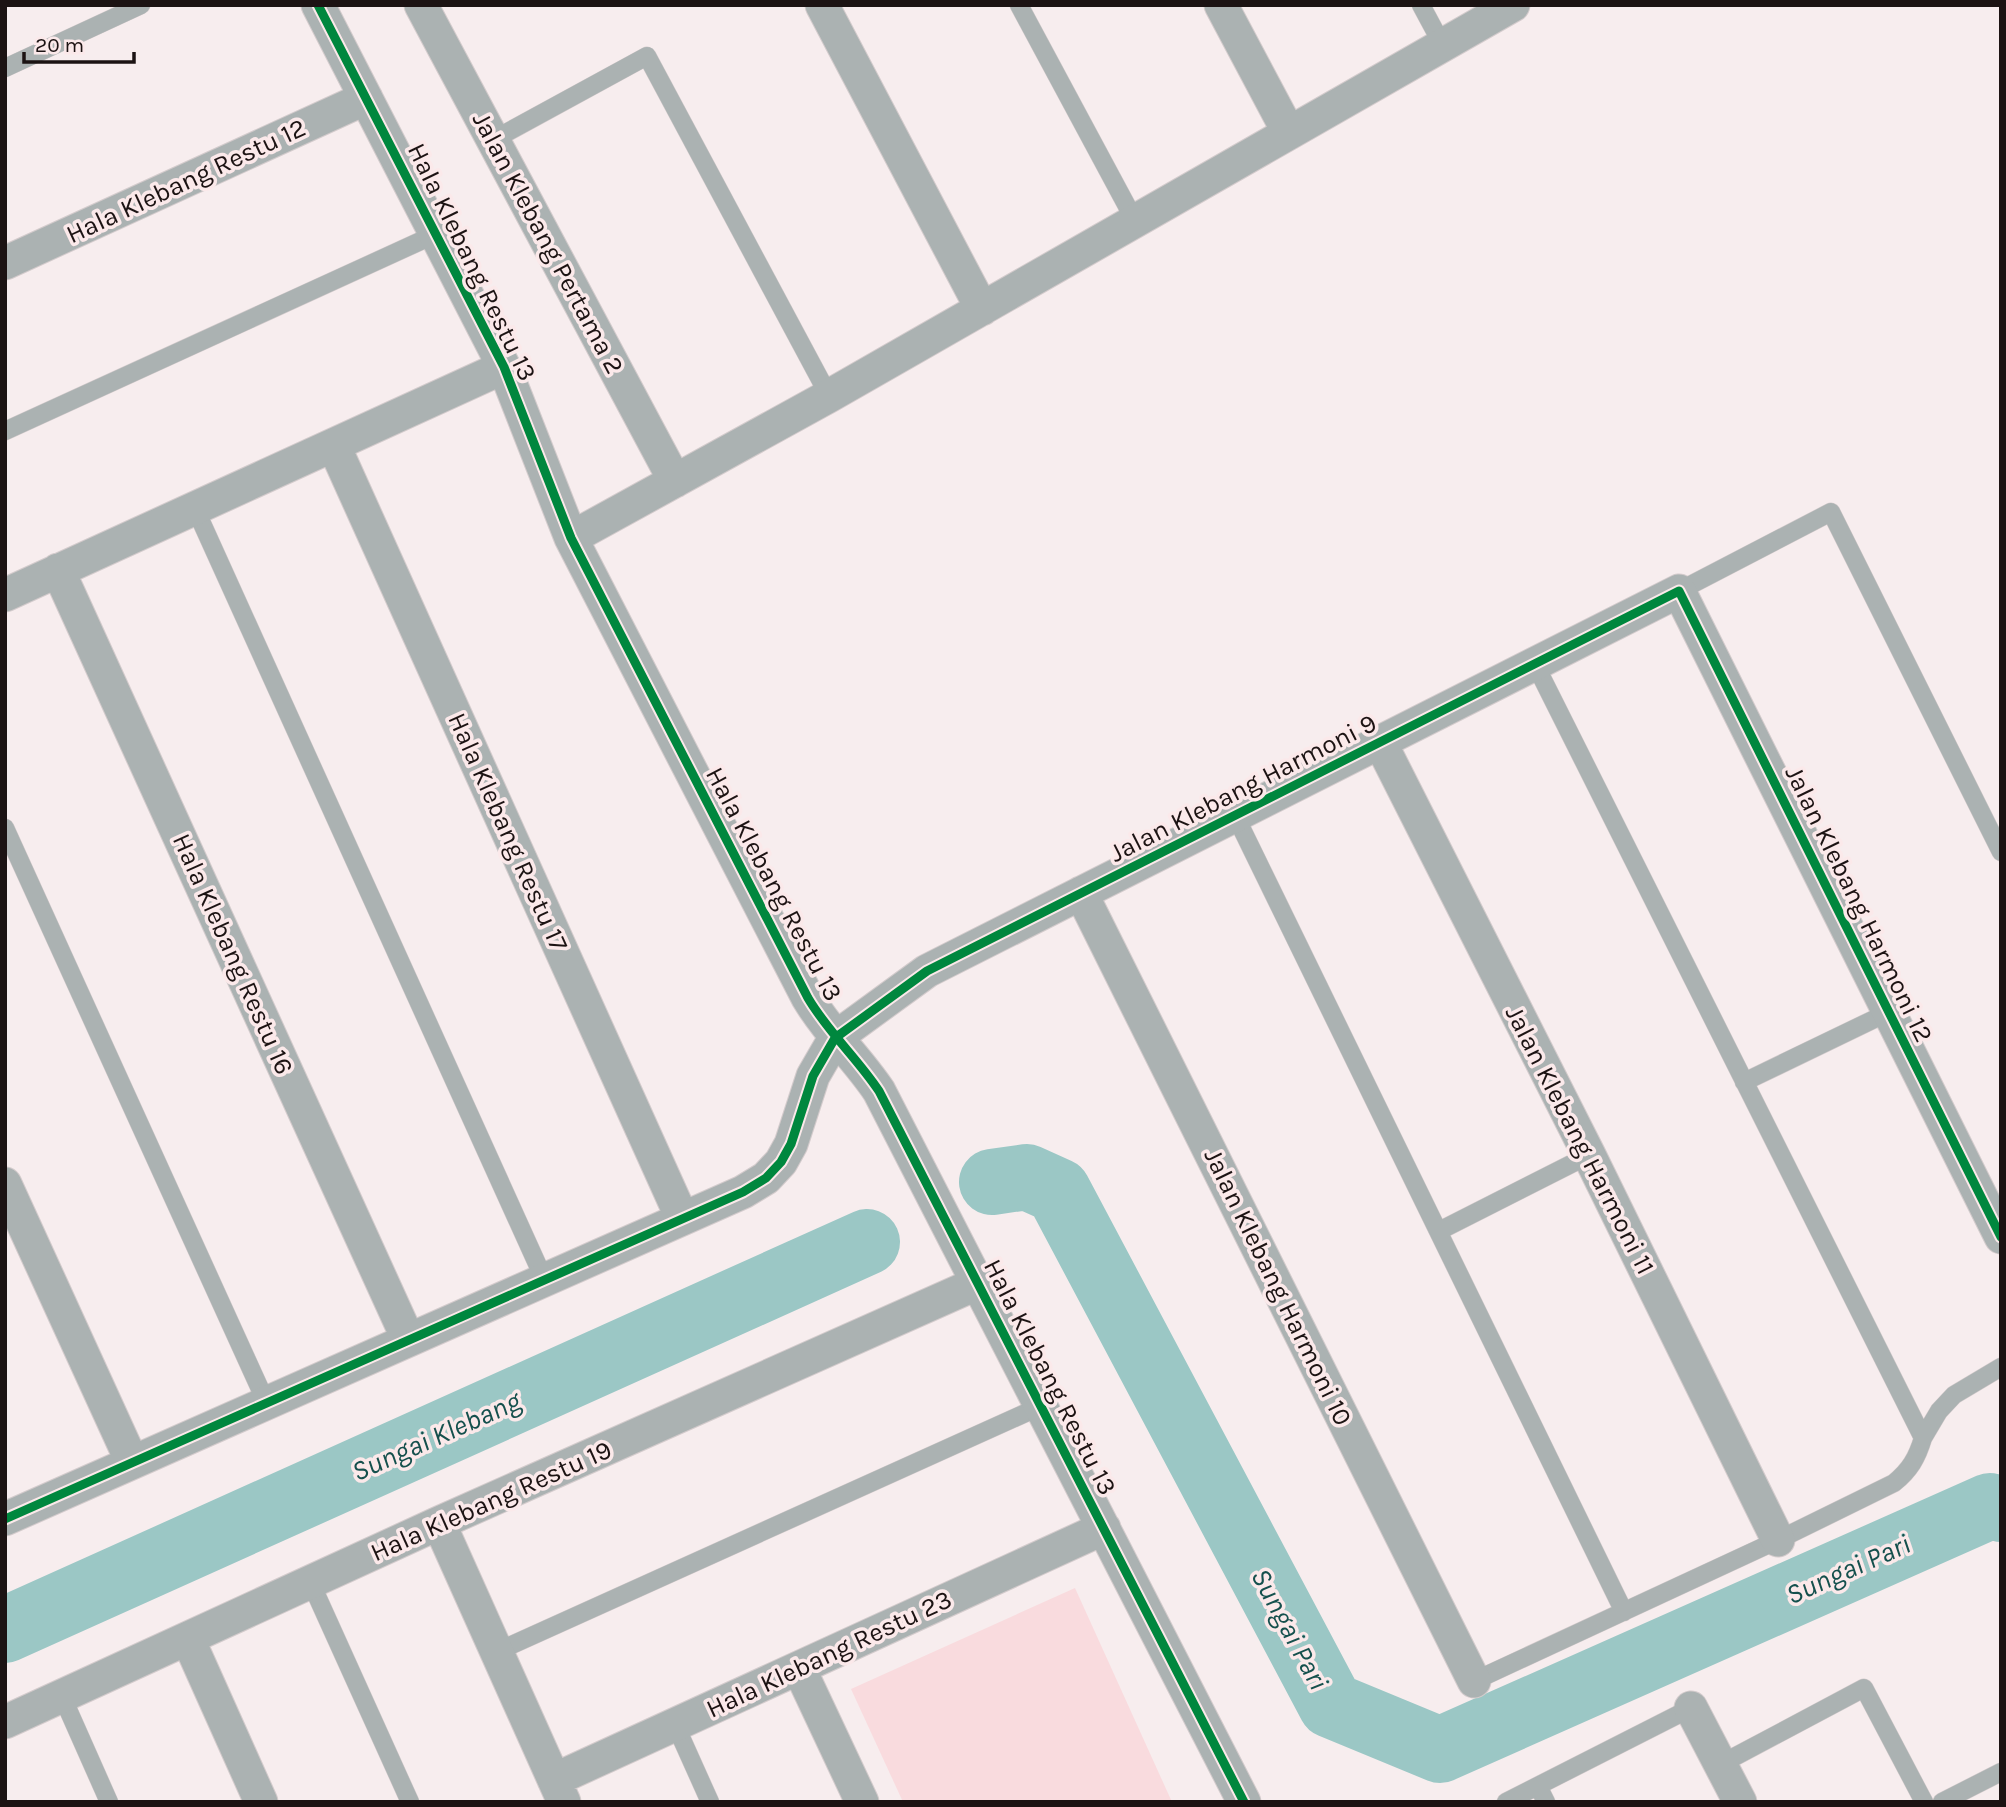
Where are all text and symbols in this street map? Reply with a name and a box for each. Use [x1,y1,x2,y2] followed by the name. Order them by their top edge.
[24,21,135,65] scale bar
[35,33,84,57] text: 20 m
[466,107,630,379] street label: Jalan Klebang Pertama 2
[61,112,311,250] street label: Hala Klebang Restu 12
[401,138,543,386] street label: Hala Klebang Restu 13
[1104,707,1382,869] street label: Jalan Klebang Harmoni 9
[441,708,575,956] street label: Hala Klebang Restu 17
[1778,761,1940,1047] street label: Jalan Klebang Harmoni 12
[699,762,849,1006] street label: Hala Klebang Restu 13
[166,829,300,1079] street label: Hala Klebang Restu 16
[1499,1000,1661,1280] street label: Jalan Klebang Harmoni 11
[1197,1143,1359,1431] street label: Jalan Klebang Harmoni 10
[977,1254,1123,1500] street label: Hala Klebang Restu 13
[347,1383,527,1488] water label: Sungai Klebang
[366,1434,616,1568] street label: Hala Klebang Restu 19
[1781,1527,1915,1611] water label: Sungai Pari
[1244,1563,1336,1695] water label: Sungai Pari
[701,1583,957,1725] street label: Hala Klebang Restu 23

